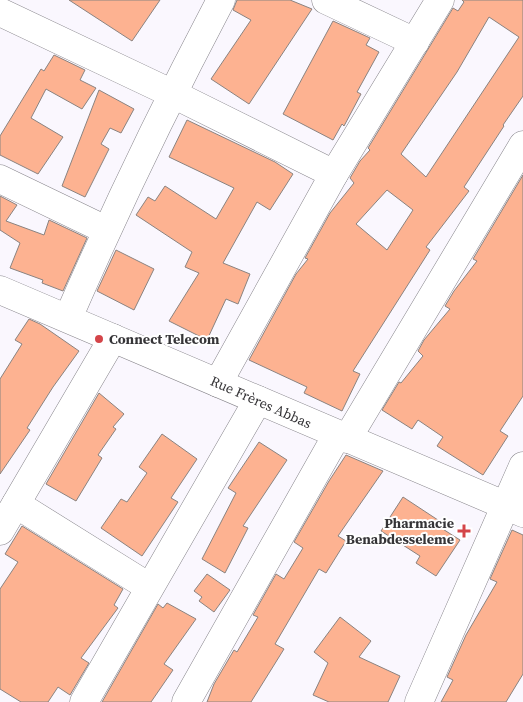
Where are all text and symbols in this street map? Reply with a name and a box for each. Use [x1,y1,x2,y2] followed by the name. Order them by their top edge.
[109,329,220,349] place label: Connect Telecom
[93,333,105,345] marker: Connect Telecom
[207,371,315,433] street label: Rue Frères Abbas
[346,513,454,549] place label: Pharmacie Benabdesseleme
[458,525,470,537] marker: Pharmacie Benabdesseleme

